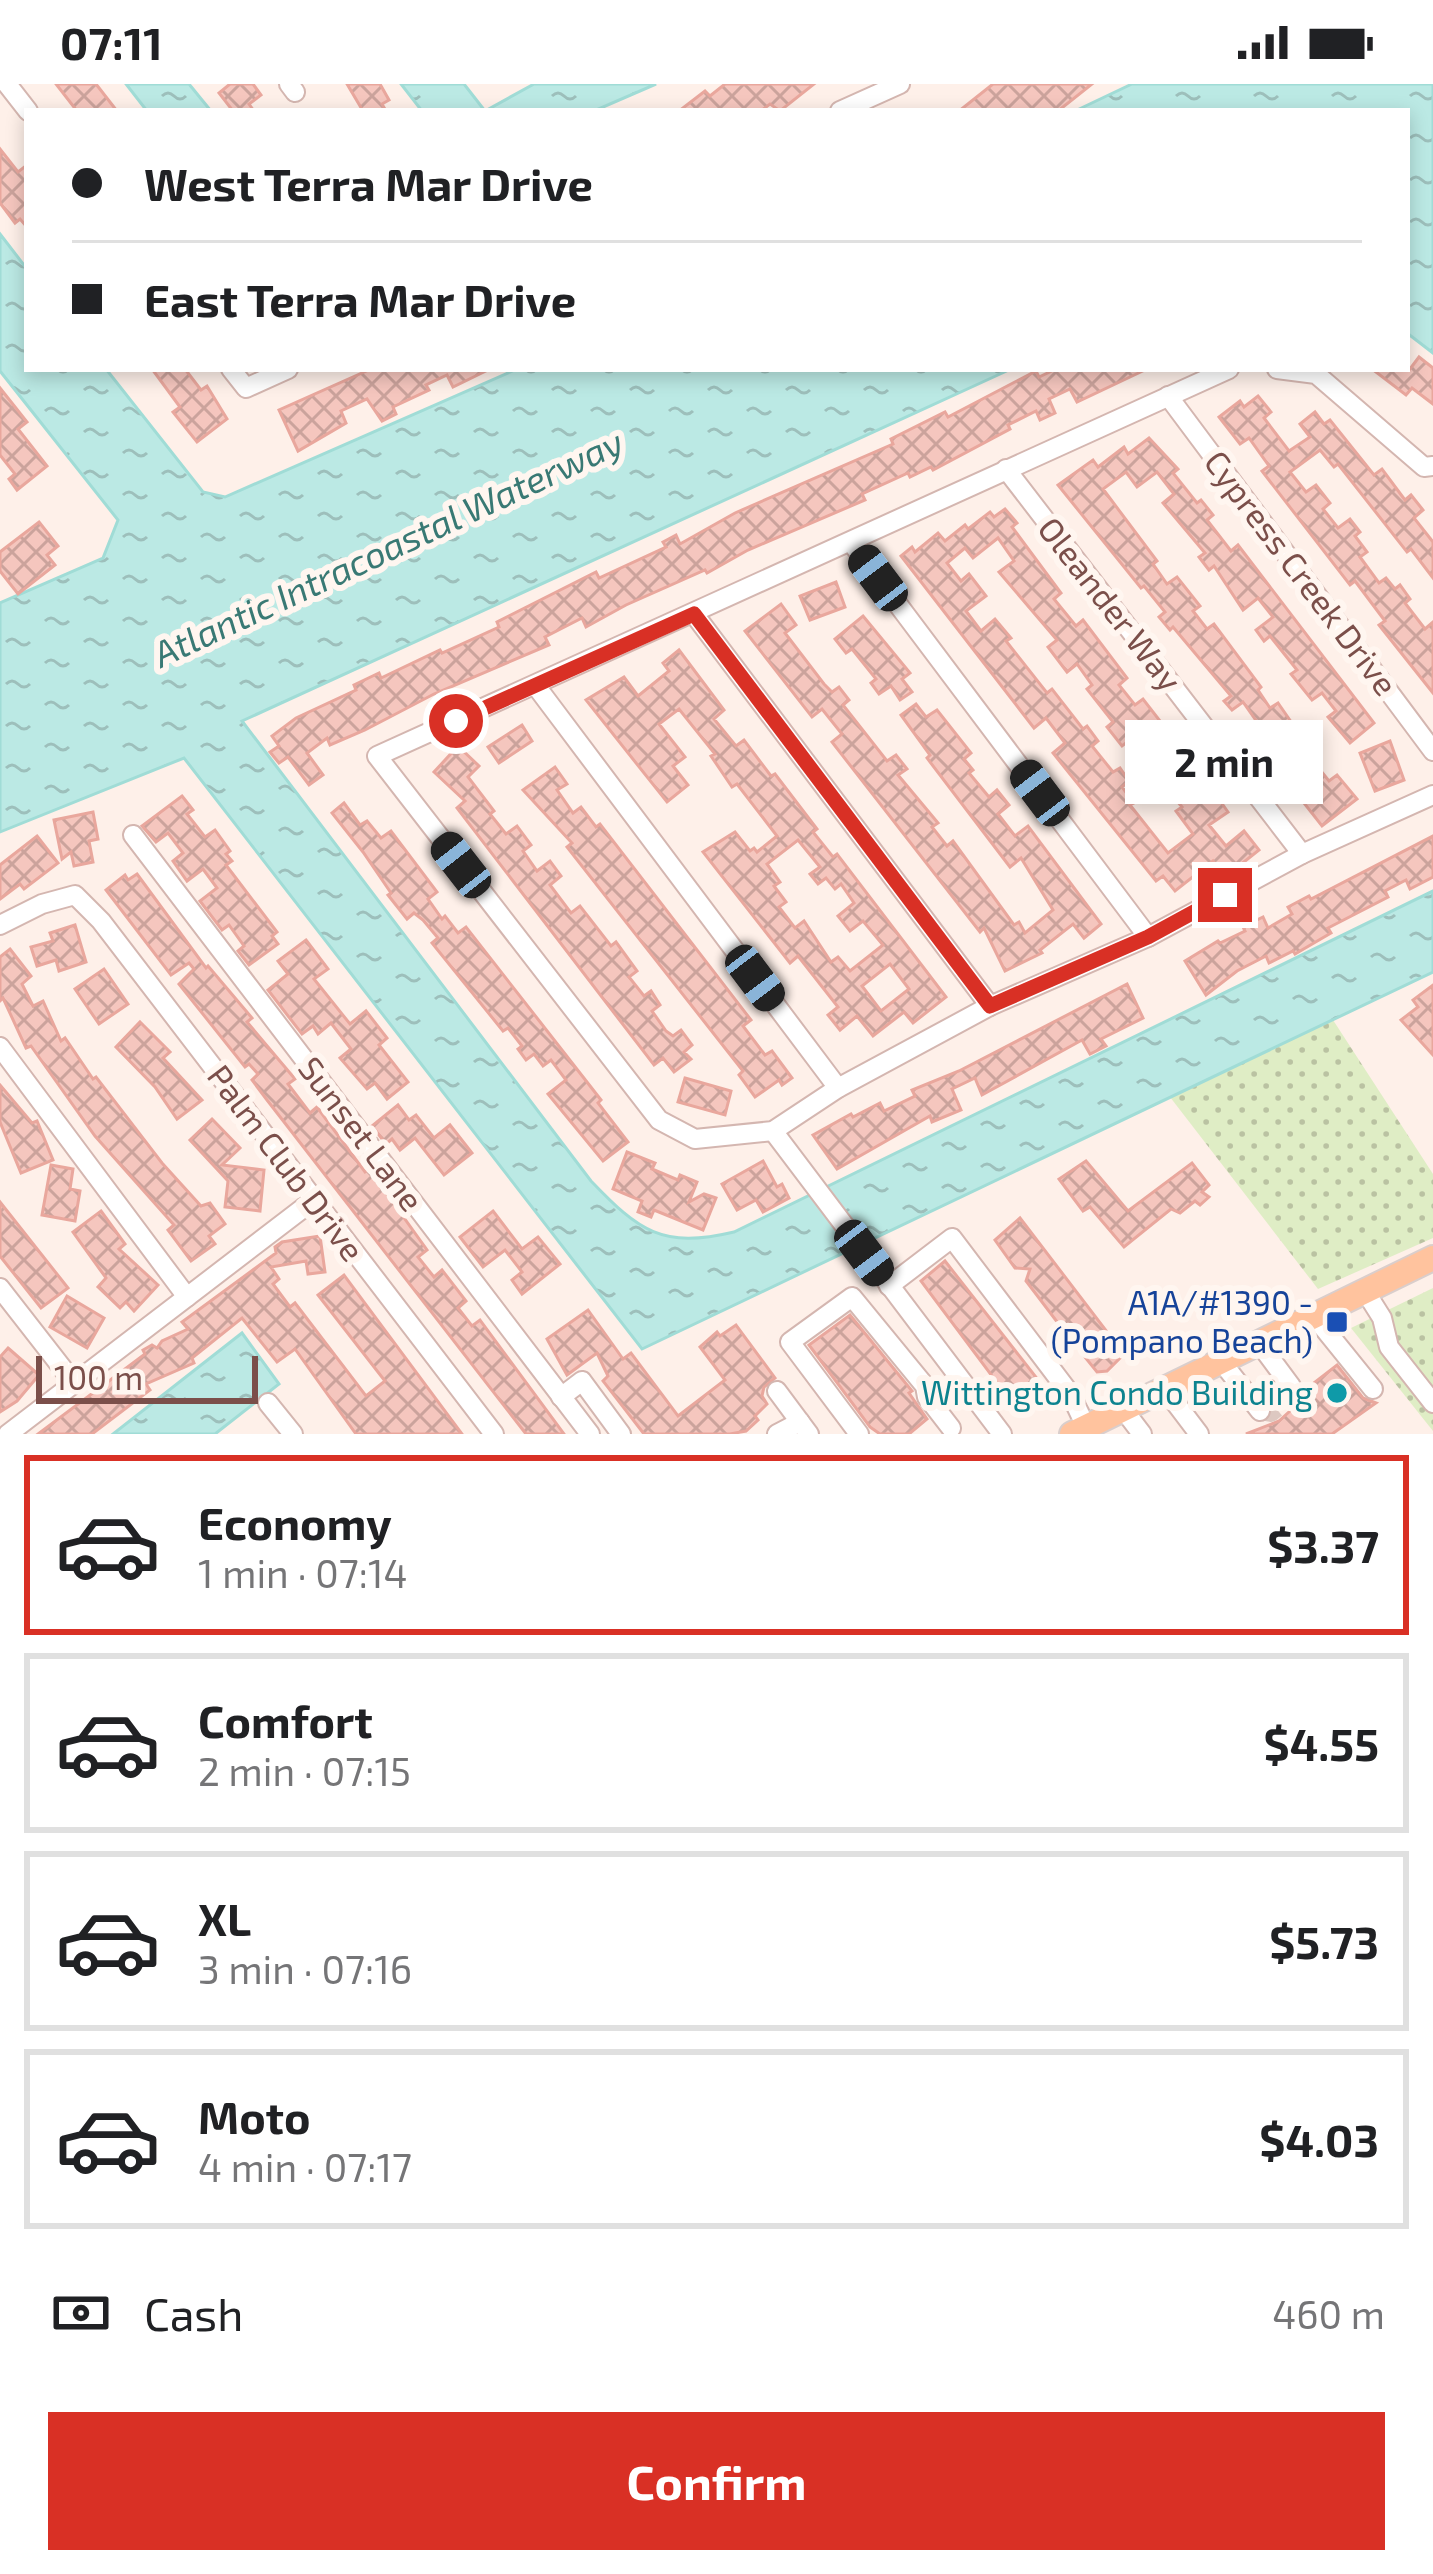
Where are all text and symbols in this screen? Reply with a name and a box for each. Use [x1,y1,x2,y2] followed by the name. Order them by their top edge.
[60,15,163,69] text: 07:11
[144,156,593,210] text: West Terra Mar Drive
[144,272,576,326] text: East Terra Mar Drive
[144,419,629,676] water label: Atlantic Intracoastal Waterway
[1197,442,1407,703] street label: Cypress Creek Drive
[1031,509,1191,698] street label: Oleander Way
[842,538,914,618] car
[429,694,483,748] route start
[1126,721,1324,805] callout: 2 min
[1174,738,1274,785] text: 2 min
[1004,753,1076,833] car
[425,826,497,904] car
[1198,868,1252,922] route end
[719,938,791,1018] car
[291,1048,433,1218] street label: Sunset Lane
[200,1056,374,1268] street label: Palm Club Drive
[828,1213,900,1293] car
[1050,1282,1313,1360] place label: A1A/#1390 - (Pompano Beach)
[1324,1309,1350,1335] marker: A1A/#1390 - (Pompano Beach)
[36,1350,258,1403] scale bar
[54,1357,143,1397] text: 100 m
[921,1372,1313,1412] place label: Wittington Condo Building
[1324,1380,1350,1406] marker: Wittington Condo Building
[54,1491,162,1599] icon: car
[198,1495,392,1549] text: Economy
[1267,1518,1379,1572] text: $3.37
[198,1549,408,1596] text: 1 min · 07:14
[54,1689,162,1797] icon: car
[198,1693,373,1747] text: Comfort
[1264,1716,1379,1770] text: $4.55
[198,1747,411,1794] text: 2 min · 07:15
[54,1887,162,1995] icon: car
[198,1891,251,1945] text: XL
[1269,1914,1379,1968] text: $5.73
[198,1945,412,1992] text: 3 min · 07:16
[54,2085,162,2193] icon: car
[198,2089,311,2143] text: Moto
[1259,2112,1379,2166] text: $4.03
[198,2143,412,2190] text: 4 min · 07:17
[48,2280,114,2346] icon: cash
[144,2286,243,2340] text: Cash
[1272,2290,1385,2337] text: 460 m
[48,2412,1385,2550] button: Confirm

